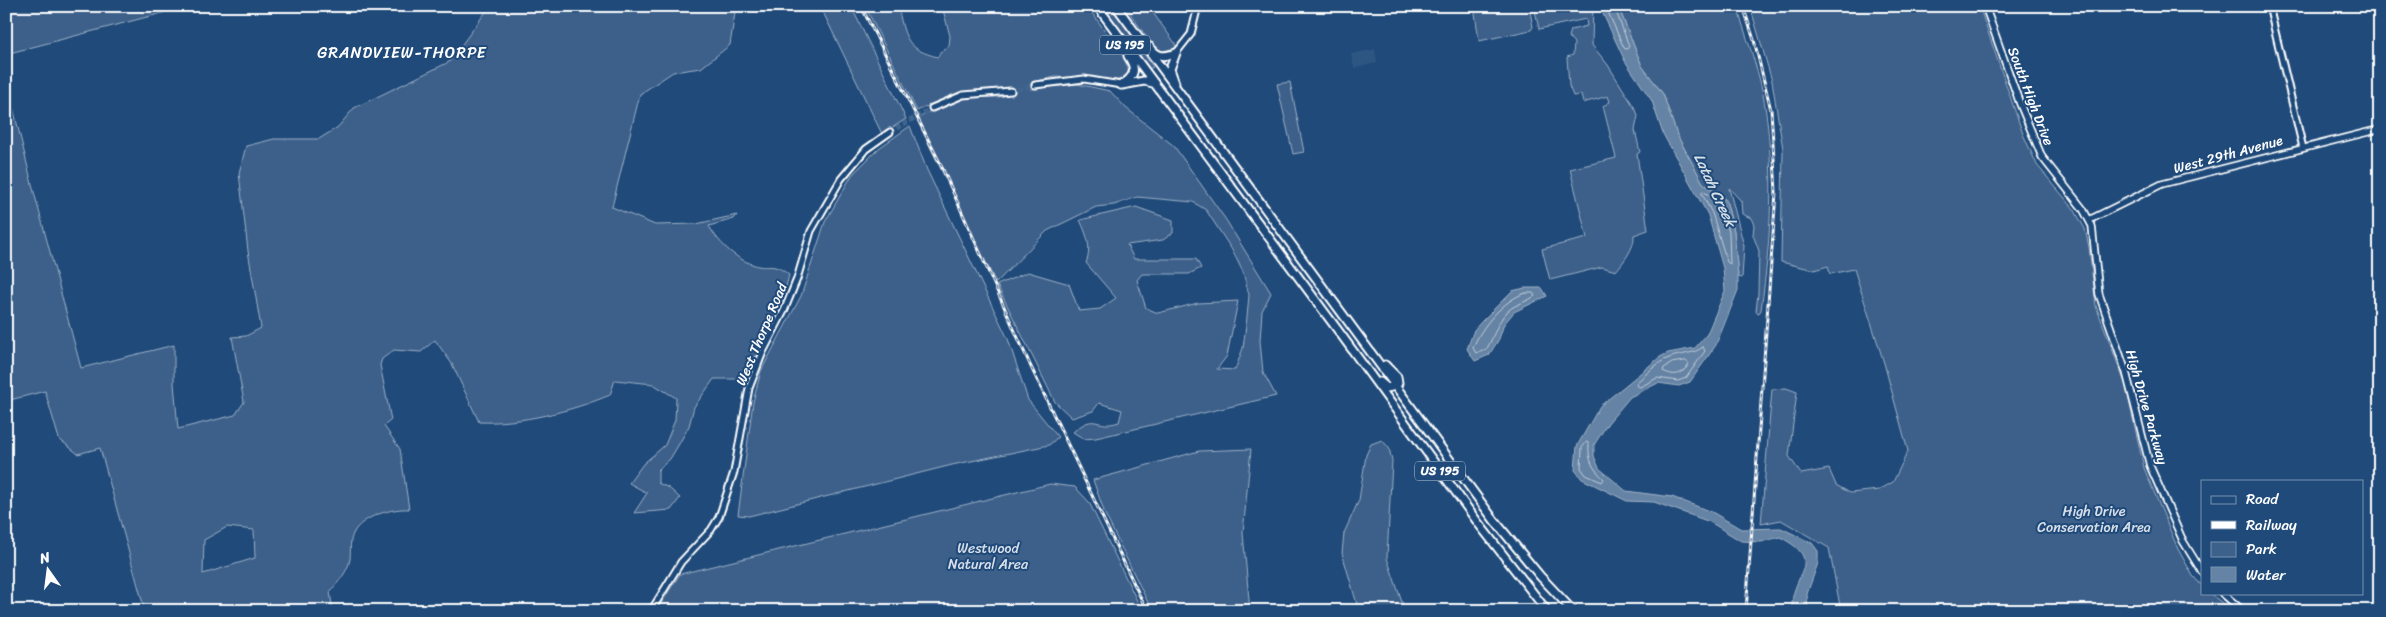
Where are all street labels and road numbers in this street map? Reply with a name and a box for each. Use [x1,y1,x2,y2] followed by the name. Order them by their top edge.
[1100,36,1150,54] road number: US 195
[2000,43,2061,149] street label: South High Drive
[2171,128,2286,181] street label: West 29th Avenue
[729,277,795,390] street label: West Thorpe Road
[2118,347,2175,468] street label: High Drive Parkway
[1415,462,1465,481] road number: US 195

